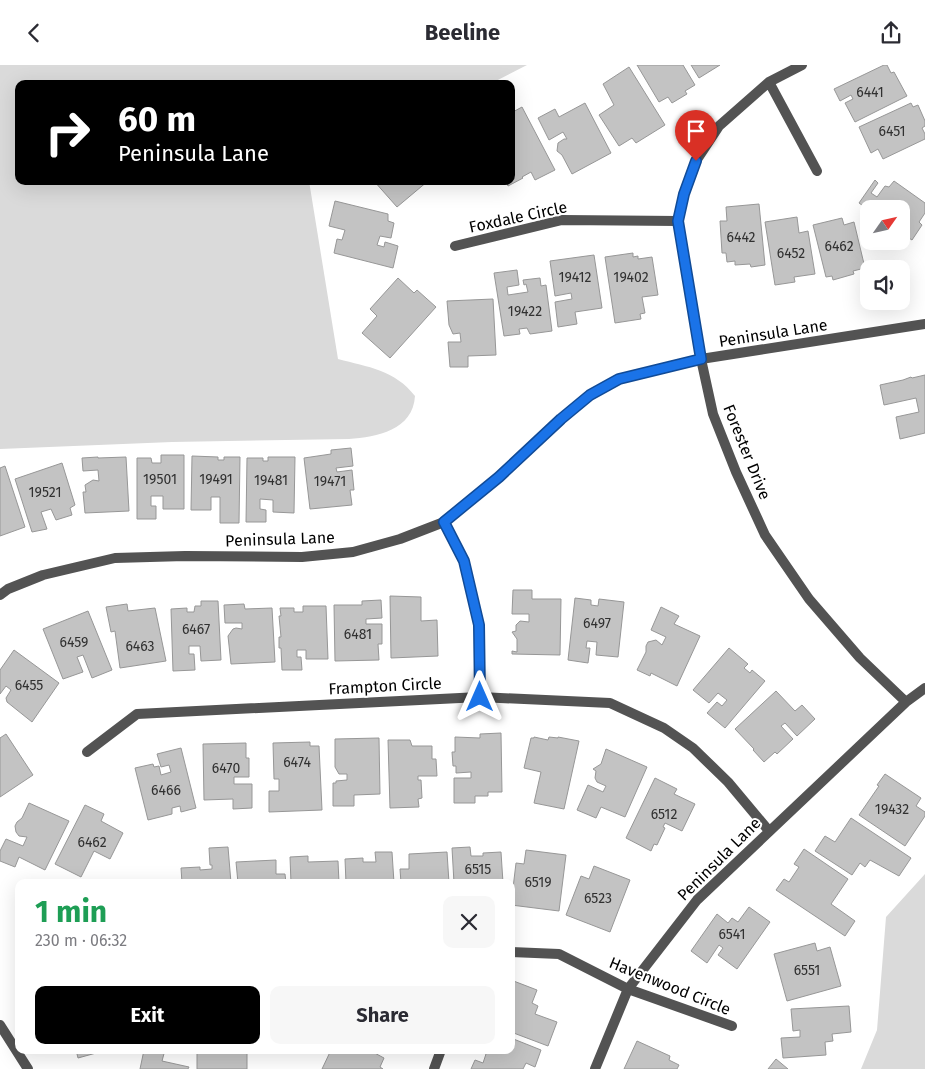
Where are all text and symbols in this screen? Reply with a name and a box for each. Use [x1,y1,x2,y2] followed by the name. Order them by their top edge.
[20,19,48,47] icon: back
[425,19,500,46] text: Beeline
[877,19,905,47] icon: share
[856,84,884,101] house number: 6441
[118,98,196,140] text: 60 m
[35,100,100,165] icon: right
[675,110,717,161] pin
[682,117,710,145] icon: arrive
[878,123,906,140] house number: 6451
[118,140,269,167] text: Peninsula Lane
[467,197,569,237] street label: Foxdale Circle
[860,200,910,250] north arrow
[860,200,910,310] map controls
[726,229,756,246] house number: 6442
[824,238,854,255] house number: 6462
[777,245,805,262] house number: 6452
[860,260,910,310] button: sound
[559,269,592,286] house number: 19412
[613,269,649,286] house number: 19402
[508,303,542,320] house number: 19422
[717,315,829,351] street label: Peninsula Lane
[719,402,775,502] street label: Forester Drive
[143,471,177,488] house number: 19501
[199,471,233,488] house number: 19491
[254,472,288,489] house number: 19481
[314,473,346,490] house number: 19471
[29,484,61,501] house number: 19521
[225,528,335,550] street label: Peninsula Lane
[583,615,611,632] house number: 6497
[182,621,210,638] house number: 6467
[344,626,372,643] house number: 6481
[60,634,88,651] house number: 6459
[125,638,155,655] house number: 6463
[453,670,505,722] position arrow
[328,674,442,698] street label: Frampton Circle
[15,677,43,694] house number: 6455
[283,754,311,771] house number: 6474
[212,760,240,777] house number: 6470
[151,782,181,799] house number: 6466
[875,801,909,818] house number: 19432
[651,806,677,823] house number: 6512
[673,813,765,905] street label: Peninsula Lane
[77,834,107,851] house number: 6462
[465,861,491,878] house number: 6515
[524,874,552,891] house number: 6519
[584,890,612,907] house number: 6523
[35,894,107,930] text: 1 min
[443,896,495,948] button: close
[718,926,746,943] house number: 6541
[35,931,127,950] text: 230 m · 06:32
[606,953,734,1019] street label: Havenwood Circle
[794,962,820,979] house number: 6551
[35,986,260,1044] button: Exit
[270,986,495,1044] button: Share

